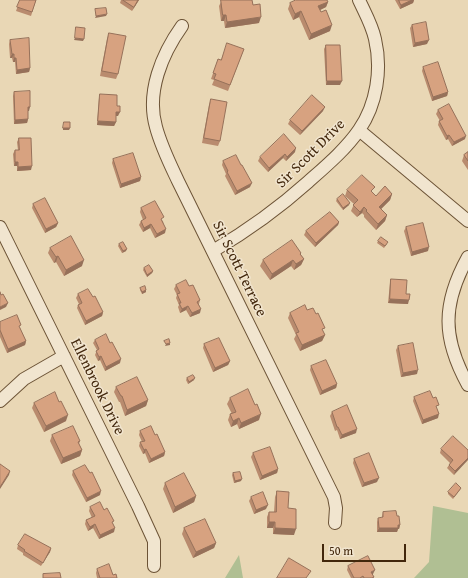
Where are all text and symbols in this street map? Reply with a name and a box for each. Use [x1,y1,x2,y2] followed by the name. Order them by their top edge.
[273,116,349,192] street label: Sir Scott Drive
[208,218,270,320] street label: Sir Scott Terrace
[66,336,128,438] street label: Ellenbrook Drive
[324,536,408,562] scale bar
[329,542,353,559] text: 50 m

